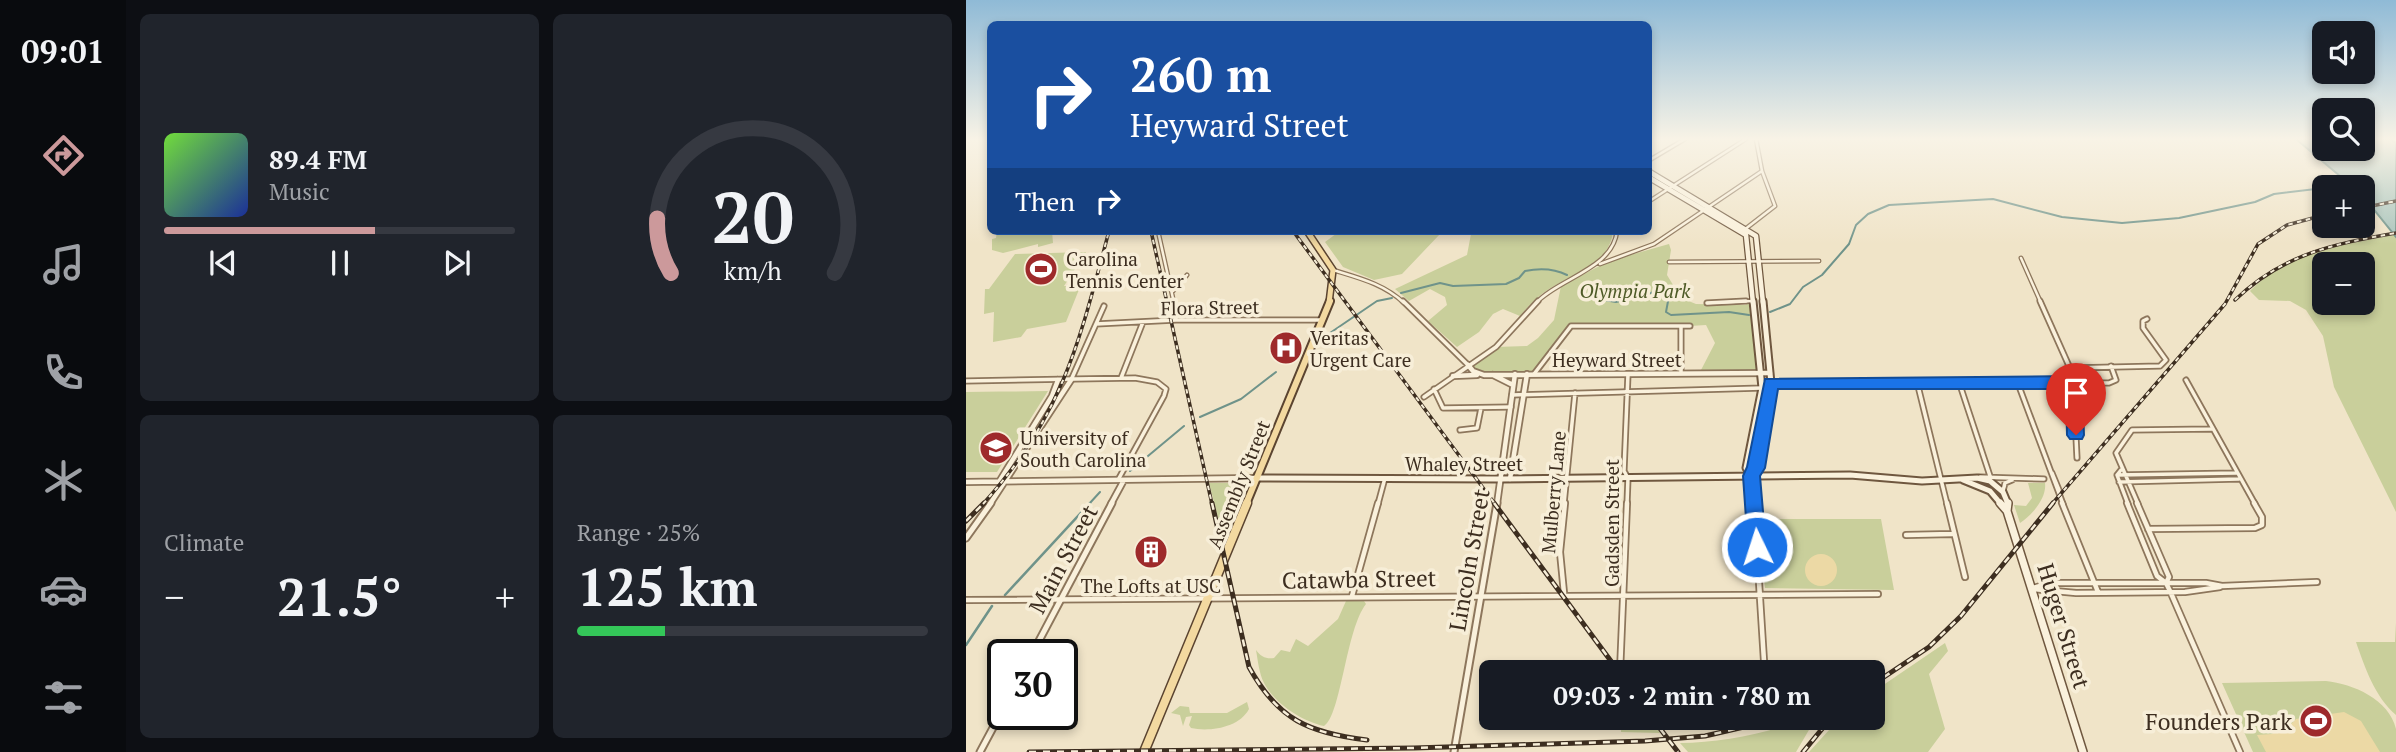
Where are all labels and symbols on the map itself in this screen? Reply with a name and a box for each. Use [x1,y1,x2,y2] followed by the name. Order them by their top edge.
[1066,246,1184,293] place label: Carolina Tennis Center
[1022,250,1060,288] sports icon: Carolina Tennis Center
[1580,278,1691,303] park label: Olympia Park
[1160,294,1260,320] street label: Flora Street
[1310,325,1411,372] place label: Veritas Urgent Care
[1267,329,1305,367] hospital icon: Veritas Urgent Care
[1552,347,1682,372] street label: Heyward Street
[2046,363,2106,435] pin
[1201,416,1275,552] street label: Assembly Street
[1020,425,1147,472] place label: University of South Carolina
[977,429,1015,467] school or university icon: University of South Carolina
[1535,430,1571,554] street label: Mulberry Lane
[1405,451,1523,476] street label: Whaley Street
[1599,459,1624,587] street label: Gadsden Street
[1441,486,1497,633] street label: Lincoln Street
[1021,499,1105,619] street label: Main Street
[1720,510,1794,584] position arrow
[1132,533,1170,571] building icon: The Lofts at USC
[2030,560,2098,693] street label: Huger Street
[1282,562,1437,596] street label: Catawba Street
[1081,573,1221,598] place label: The Lofts at USC
[987,639,1078,730] speed limit sign: 30
[2297,702,2335,740] sports icon: Founders Park
[2145,706,2292,737] place label: Founders Park

